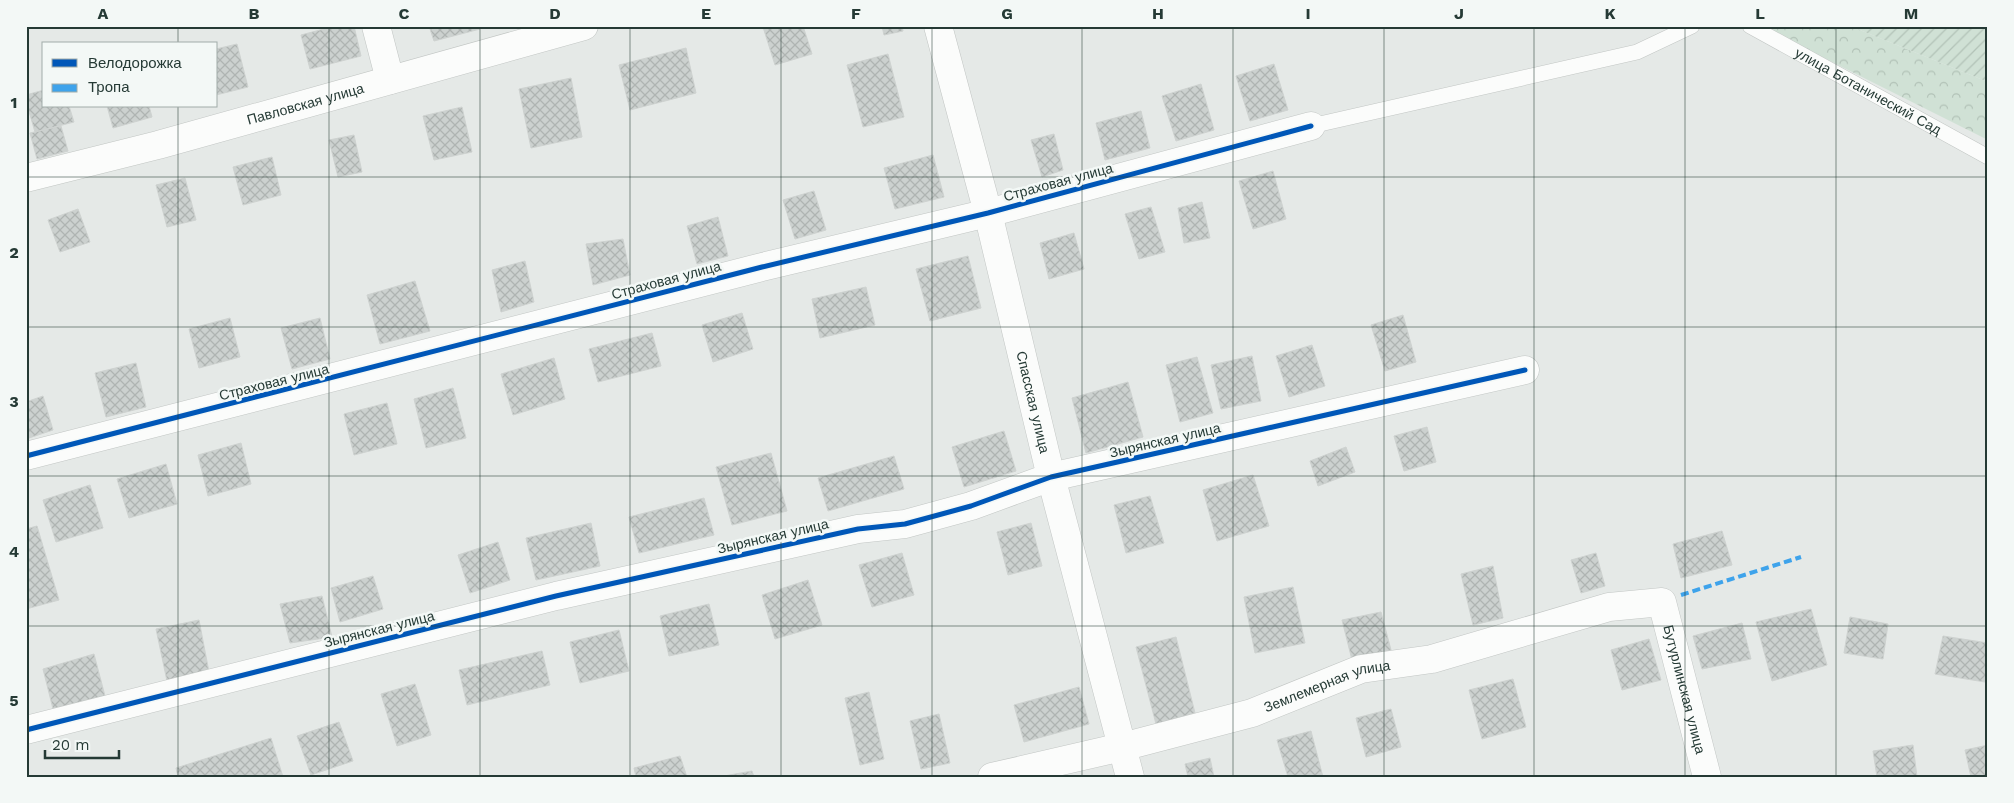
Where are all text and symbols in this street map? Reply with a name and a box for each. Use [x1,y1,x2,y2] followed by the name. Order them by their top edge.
[98,4,109,23] text: A
[249,4,260,23] text: B
[399,4,410,23] text: C
[549,4,561,23] text: D
[701,4,711,23] text: E
[851,4,861,23] text: F
[1001,4,1013,23] text: G
[1152,4,1164,23] text: H
[1305,4,1311,23] text: I
[1454,4,1464,23] text: J
[1604,4,1616,23] text: K
[1755,4,1765,23] text: L
[1904,4,1918,23] text: M
[42,42,218,108] legend
[1792,44,1944,138] street label: улица Ботанический Сад
[88,54,182,72] text: Велодорожка
[88,78,130,96] text: Тропа
[245,80,366,128] street label: Павловская улица
[11,93,17,112] text: 1
[1002,160,1115,204] street label: Страховая улица
[9,243,19,262] text: 2
[610,258,723,302] street label: Страховая улица
[1013,349,1053,455] street label: Спасская улица
[217,361,331,403] street label: Страховая улица
[9,392,19,411] text: 3
[1108,419,1222,461] street label: Зырянская улица
[716,515,830,557] street label: Зырянская улица
[9,542,19,561] text: 4
[322,607,436,650] street label: Зырянская улица
[1660,623,1709,756] street label: Бутурлинская улица
[1261,657,1391,715] street label: Землемерная улица
[9,691,19,710] text: 5
[45,728,119,760] scale bar
[52,736,90,754] text: 20 m

